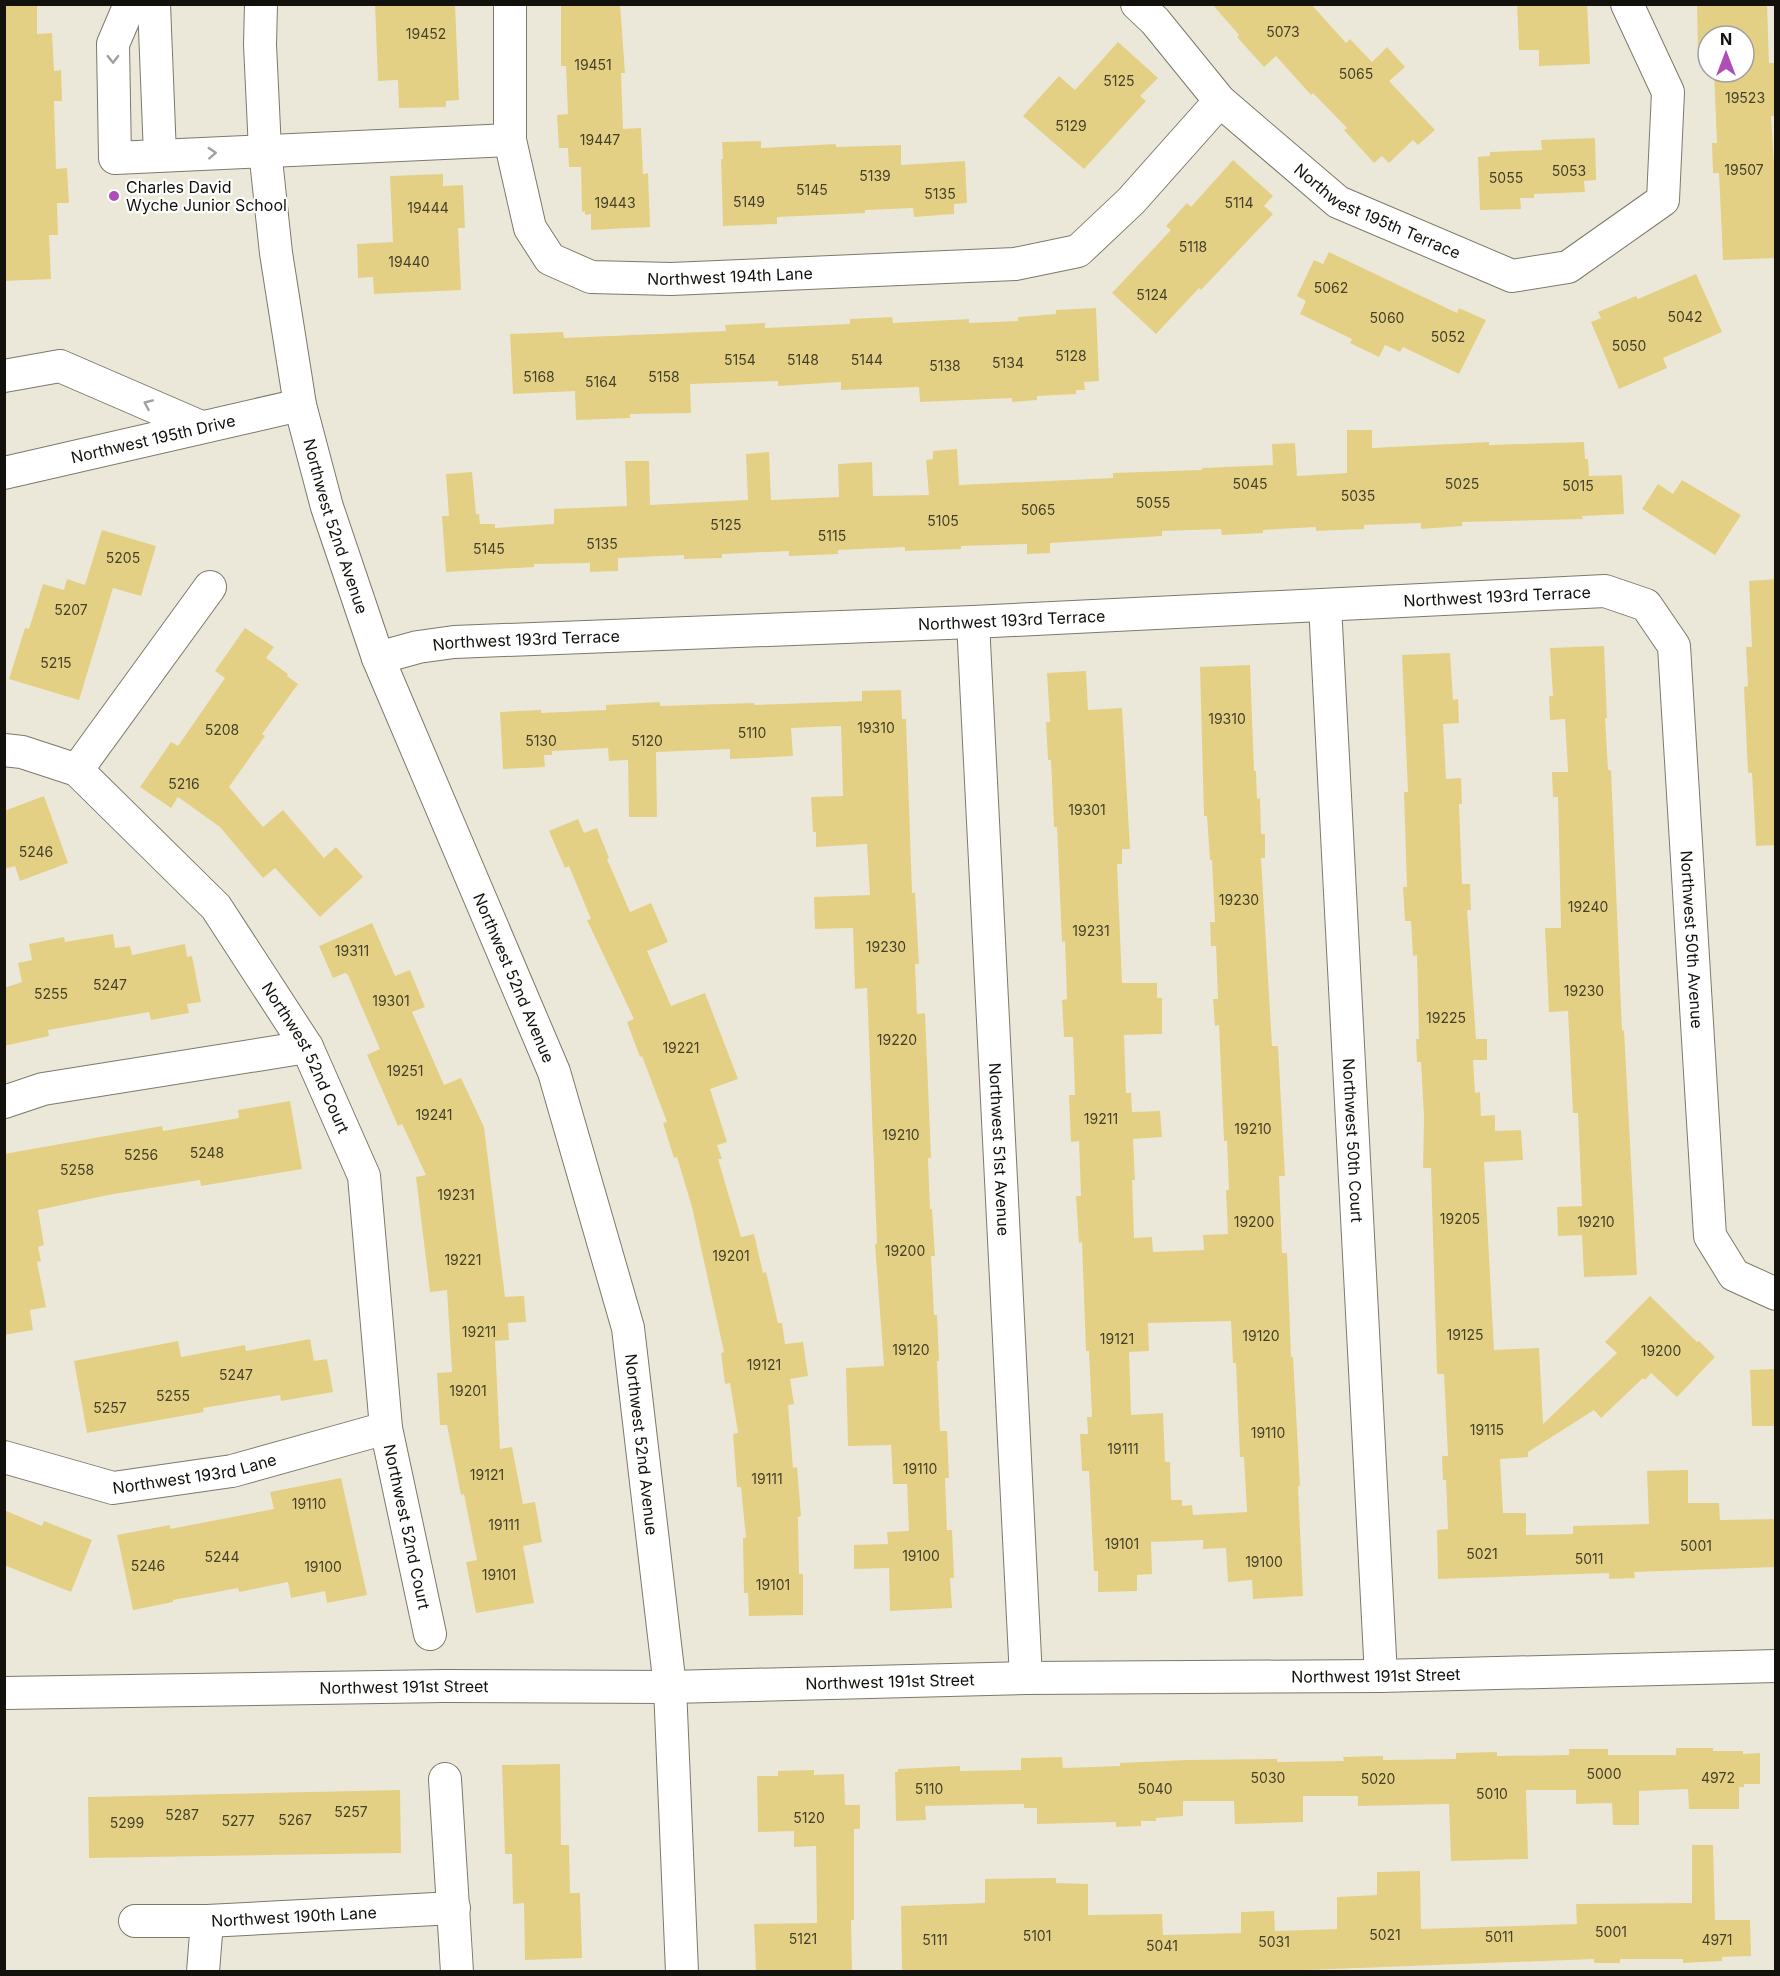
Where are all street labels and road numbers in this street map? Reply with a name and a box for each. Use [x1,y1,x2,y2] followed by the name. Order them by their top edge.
[1290,159,1463,263] street label: Northwest 195th Terrace
[647,263,813,289] street label: Northwest 194th Lane
[69,410,237,467] street label: Northwest 195th Drive
[299,436,372,616] street label: Northwest 52nd Avenue
[1403,582,1591,611] street label: Northwest 193rd Terrace
[918,606,1106,634] street label: Northwest 193rd Terrace
[431,626,620,655] street label: Northwest 193rd Terrace
[1676,850,1707,1029] street label: Northwest 50th Avenue
[469,890,559,1066] street label: Northwest 52nd Avenue
[258,978,354,1136] street label: Northwest 52nd Court
[1339,1058,1367,1223] street label: Northwest 50th Court
[985,1062,1014,1237] street label: Northwest 51st Avenue
[621,1353,662,1536] street label: Northwest 52nd Avenue
[380,1442,434,1611] street label: Northwest 52nd Court
[111,1449,279,1498] street label: Northwest 193rd Lane
[1291,1664,1461,1687] street label: Northwest 191st Street
[805,1669,975,1694] street label: Northwest 191st Street
[319,1676,489,1698] street label: Northwest 191st Street
[211,1902,377,1931] street label: Northwest 190th Lane

